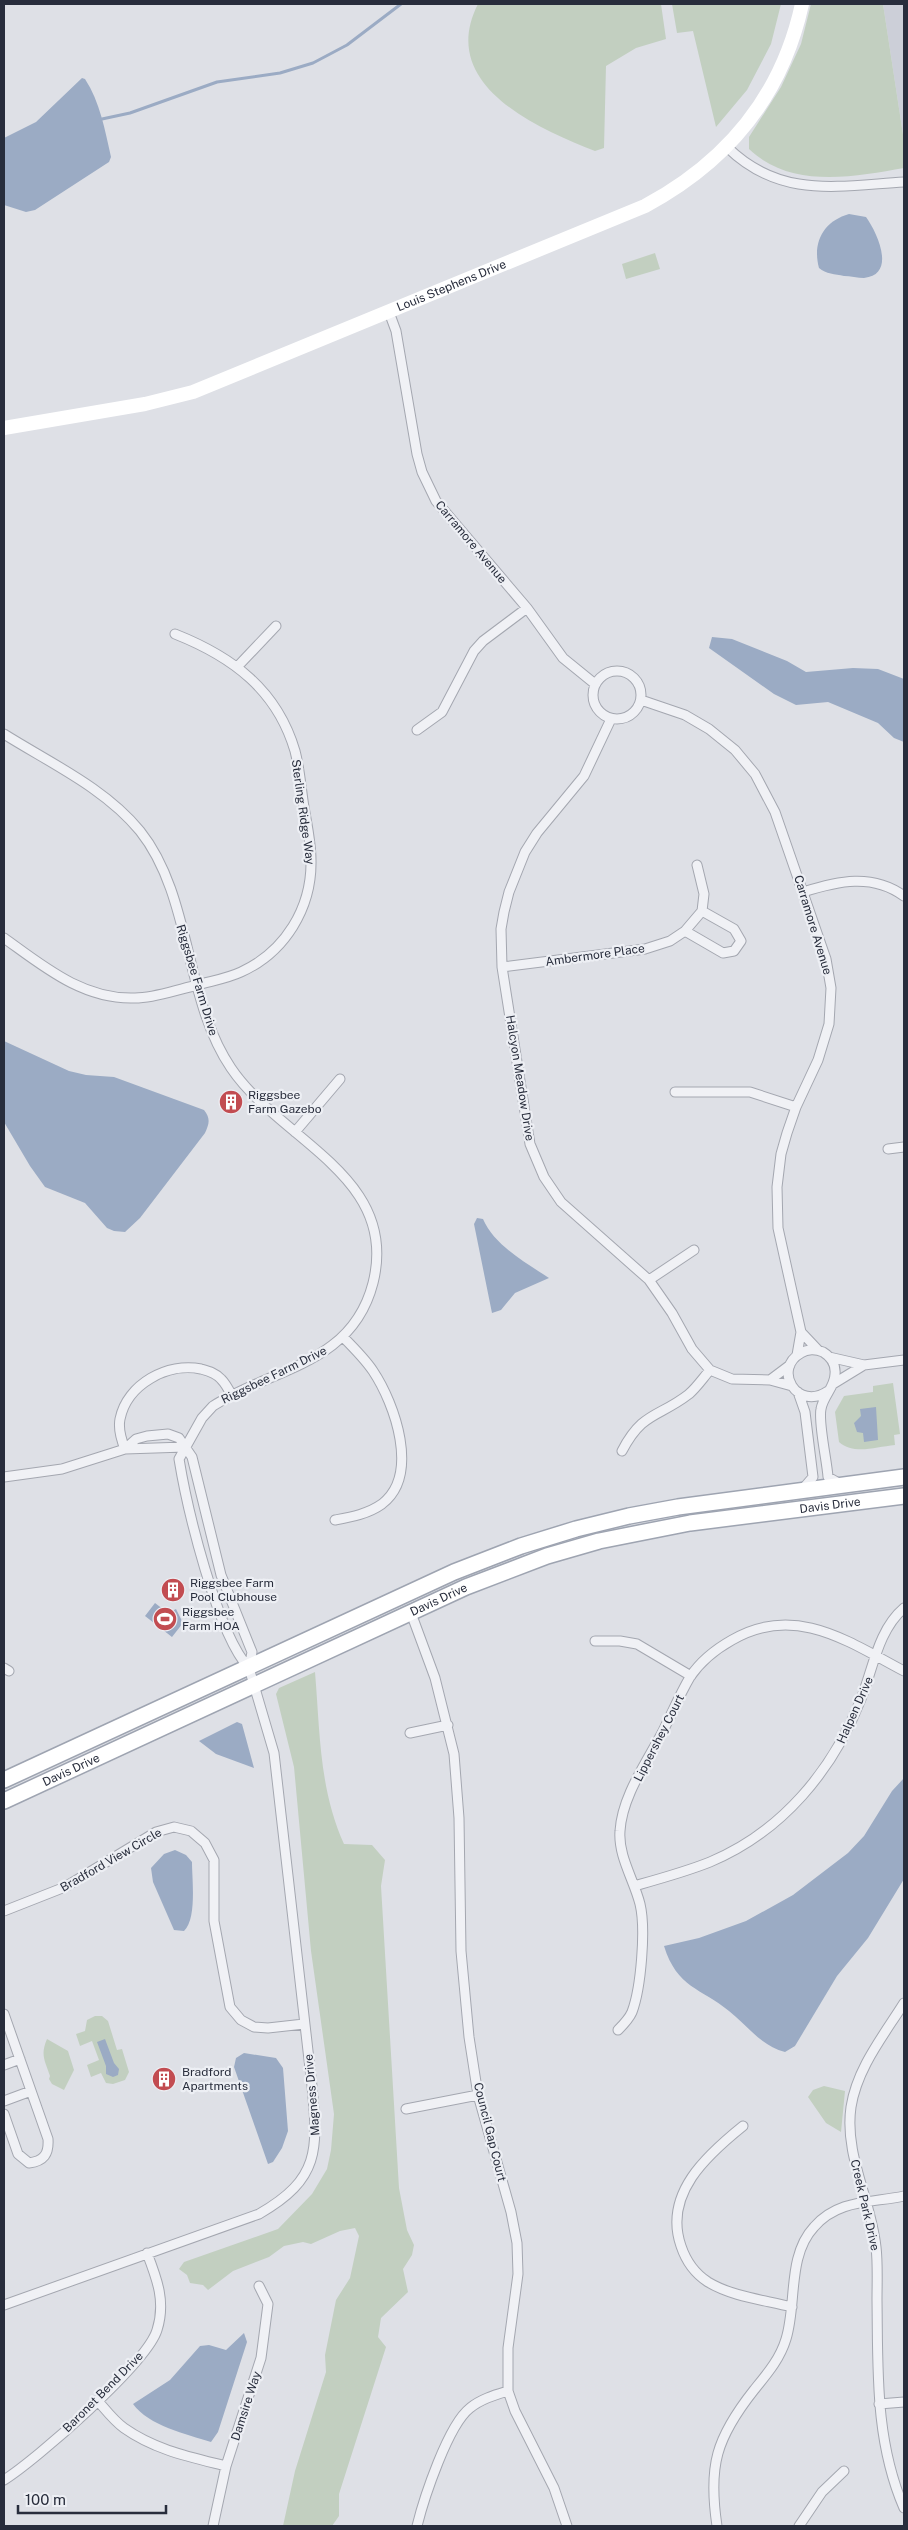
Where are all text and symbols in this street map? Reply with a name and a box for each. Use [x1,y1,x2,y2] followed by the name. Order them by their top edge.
[395,257,508,314] street label: Louis Stephens Drive
[432,498,510,586] street label: Carramore Avenue
[289,758,317,866] street label: Sterling Ridge Way
[791,874,835,977] street label: Carramore Avenue
[173,923,221,1037] street label: Riggsbee Farm Drive
[544,941,646,969] street label: Ambermore Place
[503,1014,537,1142] street label: Halcyon Meadow Drive
[248,1088,322,1116] place label: Riggsbee Farm Gazebo
[218,1089,244,1115] building icon: Riggsbee Farm Gazebo
[219,1343,329,1407] street label: Riggsbee Farm Drive
[799,1495,862,1516] street label: Davis Drive
[190,1576,277,1604] place label: Riggsbee Farm Pool Clubhouse
[160,1577,186,1603] building icon: Riggsbee Farm Pool Clubhouse
[408,1580,470,1619] street label: Davis Drive
[182,1605,240,1633] place label: Riggsbee Farm HOA
[152,1606,178,1632] sports icon: Riggsbee Farm HOA
[834,1674,876,1746] street label: Halpen Drive
[631,1692,687,1784] street label: Lippershey Court
[40,1751,102,1789] street label: Davis Drive
[58,1825,164,1895] street label: Bradford View Circle
[301,2053,323,2137] street label: Magness Drive
[182,2065,248,2093] place label: Bradford Apartments
[151,2066,177,2092] building icon: Bradford Apartments
[471,2081,509,2183] street label: Council Gap Court
[848,2158,882,2252] street label: Creek Park Drive
[60,2349,146,2435] street label: Baronet Bend Drive
[228,2369,264,2442] street label: Damsire Way
[18,2482,165,2514] scale bar
[25,2491,66,2508] text: 100 m

